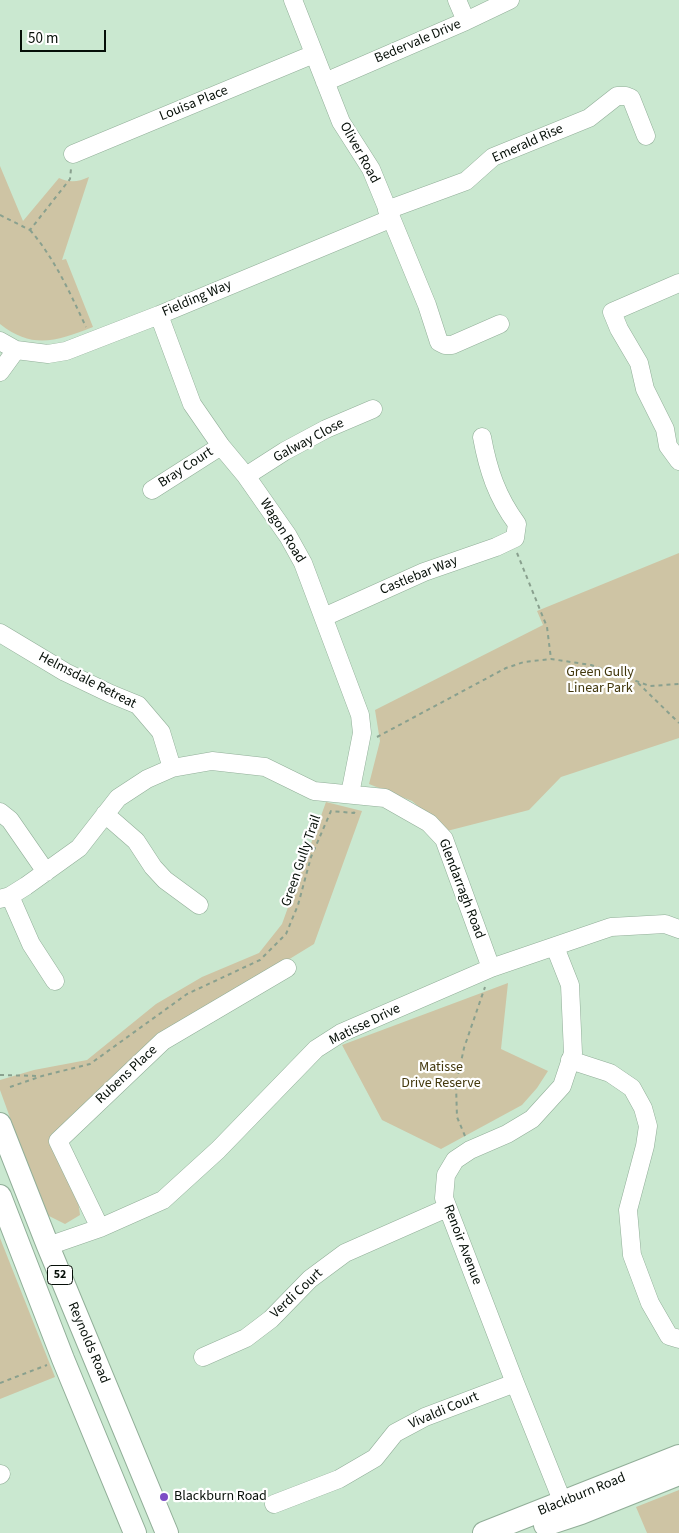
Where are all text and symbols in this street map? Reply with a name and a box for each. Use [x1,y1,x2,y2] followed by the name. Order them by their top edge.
[372,16,464,68] street label: Bedervale Drive
[22,20,109,52] scale bar
[28,28,58,49] text: 50 m
[157,83,231,125] street label: Louisa Place
[335,119,383,187] street label: Oliver Road
[490,121,566,167] street label: Emerald Rise
[160,277,234,321] street label: Fielding Way
[271,415,347,467] street label: Galway Close
[155,444,217,492] street label: Bray Court
[256,496,308,566] street label: Wagon Road
[378,553,460,599] street label: Castlebar Way
[35,649,139,713] street label: Helmsdale Retreat
[566,665,634,698] park label: Green Gully Linear Park
[278,813,326,909] street label: Green Gully Trail
[434,837,488,941] street label: Glendarragh Road
[327,1001,403,1049] street label: Matisse Drive
[93,1042,161,1108] street label: Rubens Place
[401,1060,481,1092] park label: Matisse Drive Reserve
[439,1203,485,1287] street label: Renoir Avenue
[48,1266,72,1284] road number: 52
[267,1266,327,1322] street label: Verdi Court
[63,1300,113,1386] street label: Reynolds Road
[407,1389,481,1433] street label: Vivaldi Court
[536,1470,628,1520] street label: Blackburn Road
[174,1489,267,1505] place label: Blackburn Road
[158,1491,170,1503] marker: Blackburn Road

